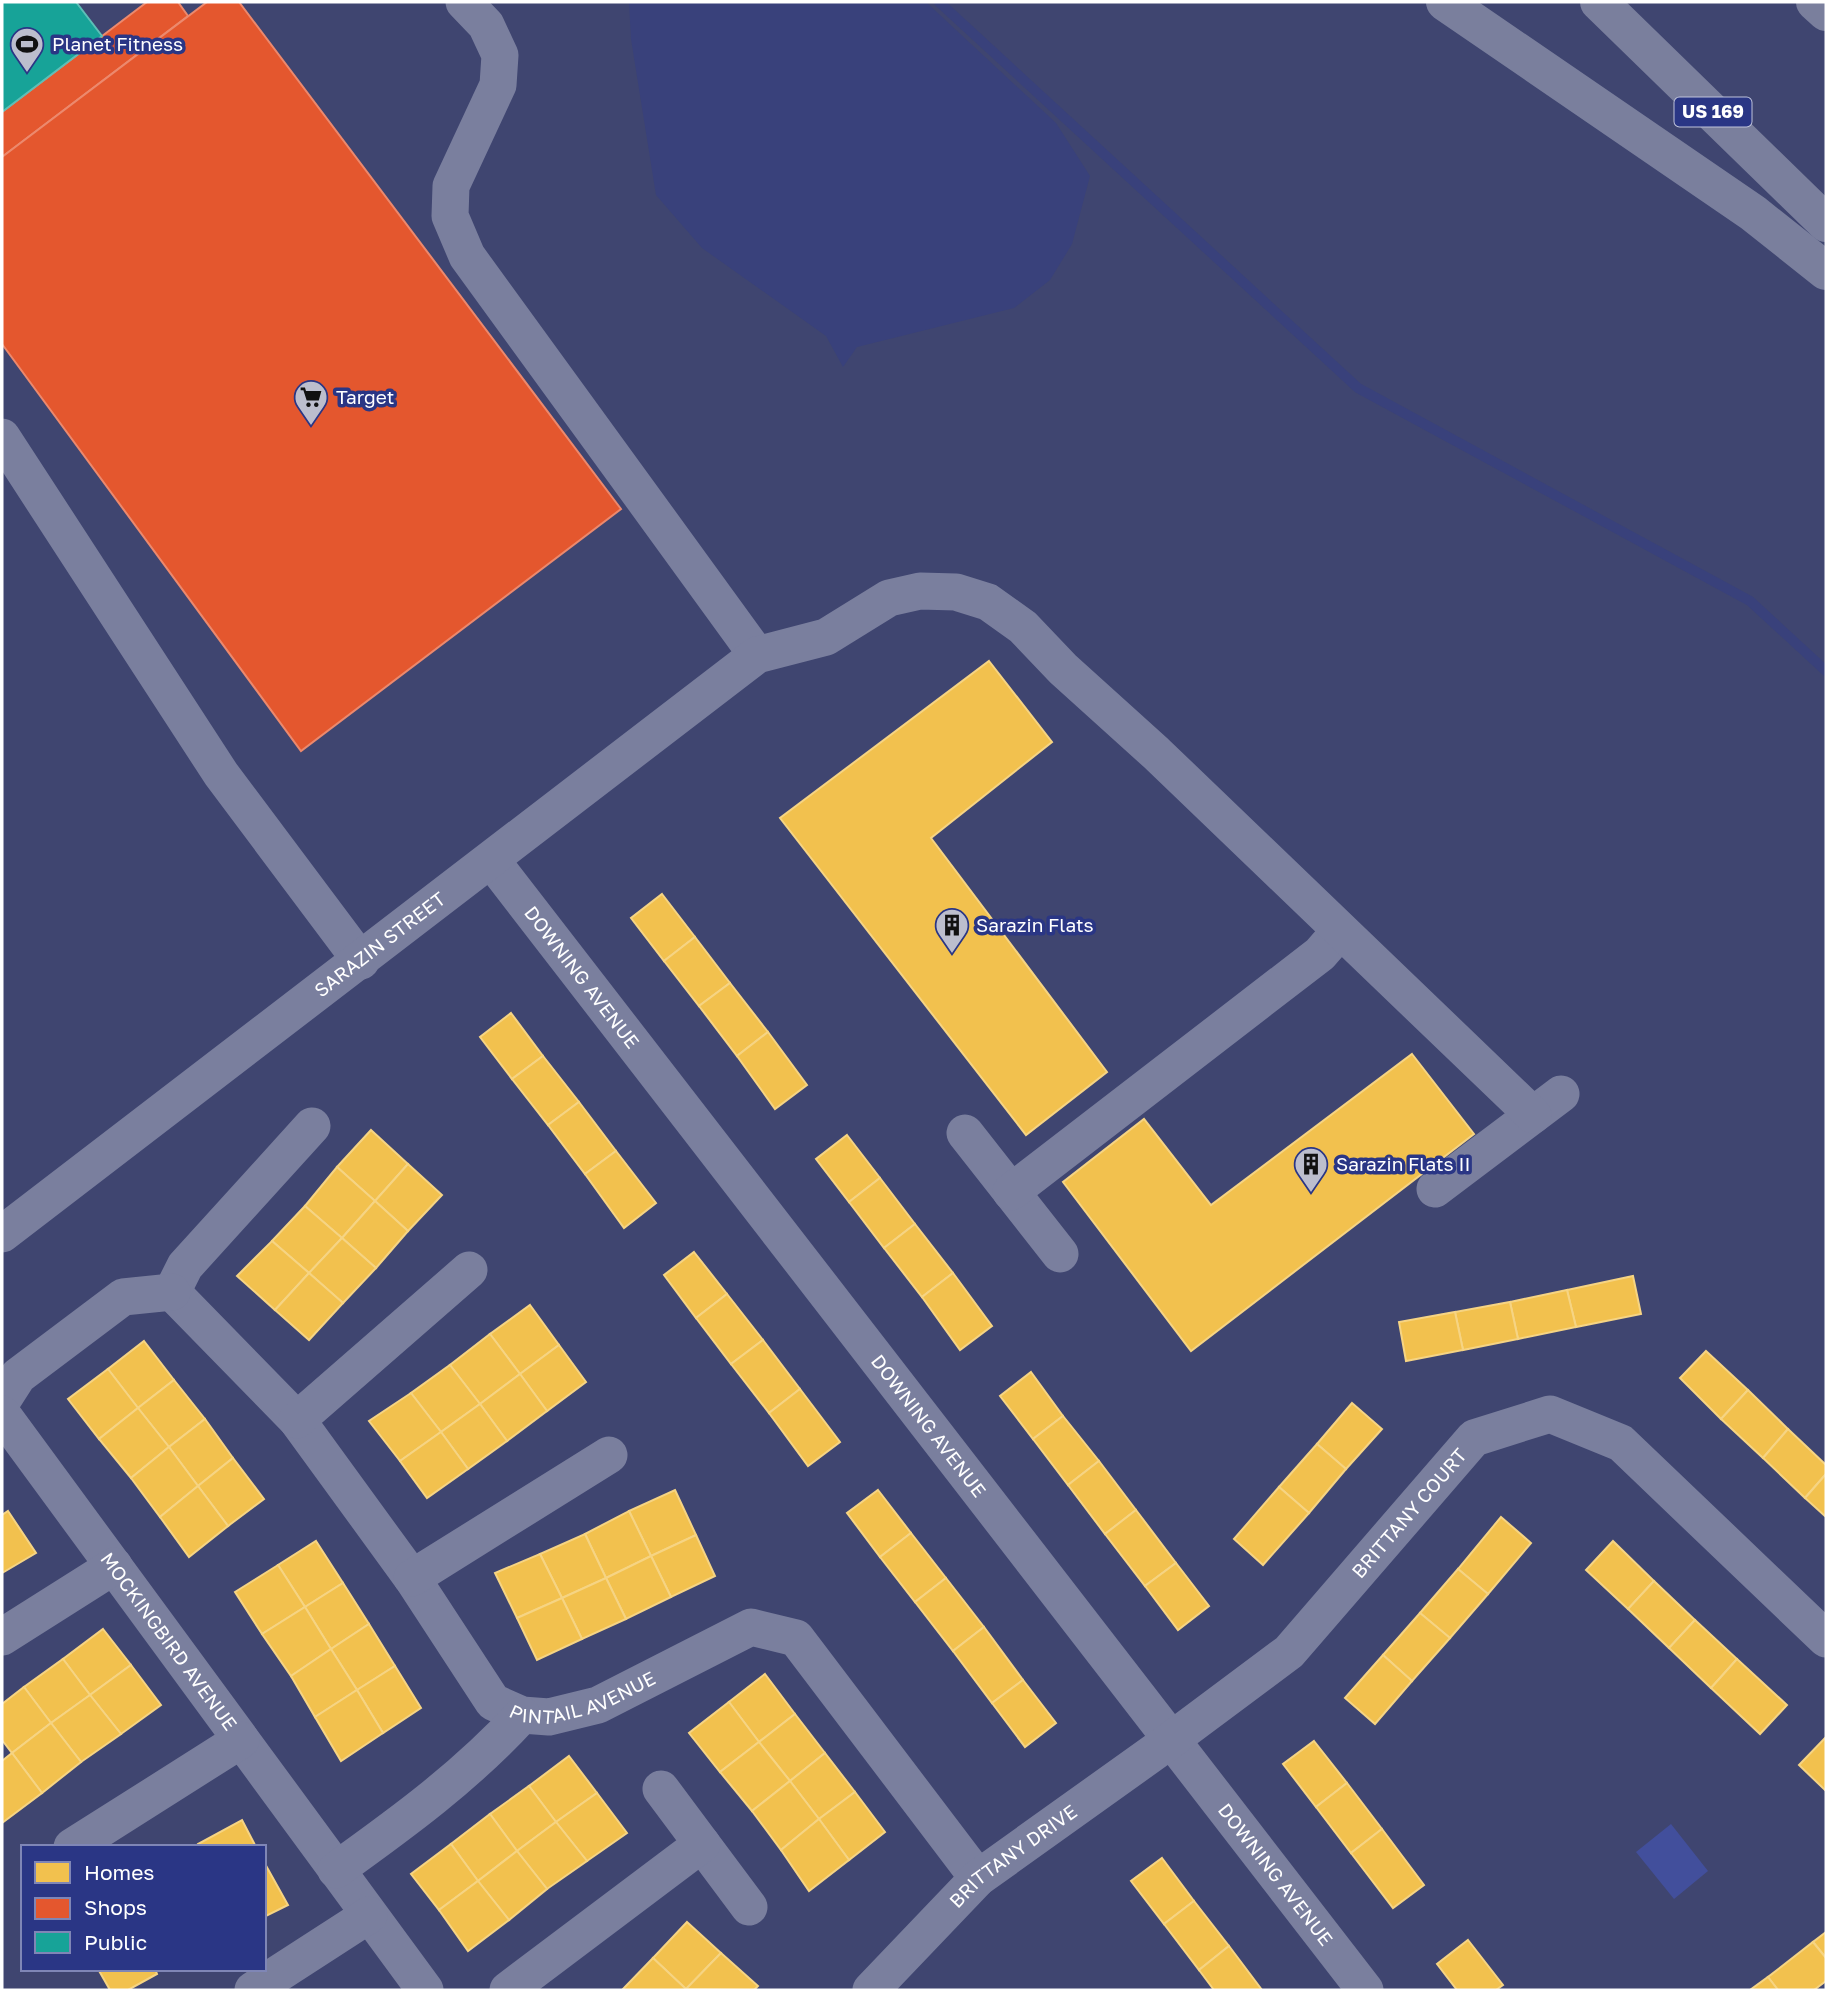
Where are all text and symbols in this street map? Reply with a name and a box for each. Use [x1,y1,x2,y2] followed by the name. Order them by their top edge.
[8,25,46,74] sports icon: Planet Fitness
[52,32,183,55] place label: Planet Fitness
[1674,98,1752,127] road number: US 169
[292,378,330,427] supermarket icon: Target
[336,385,394,408] place label: Target
[309,886,450,1001] street label: SARAZIN STREET
[520,901,645,1053] street label: DOWNING AVENUE
[933,906,971,955] building icon: Sarazin Flats
[976,913,1094,936] place label: Sarazin Flats
[1292,1145,1330,1194] building icon: Sarazin Flats II
[1336,1152,1470,1175] place label: Sarazin Flats II
[867,1350,991,1501] street label: DOWNING AVENUE
[1346,1443,1471,1582] street label: BRITTANY COURT
[96,1547,242,1735] street label: MOCKINGBIRD AVENUE
[506,1666,659,1728] street label: PINTAIL AVENUE
[1214,1798,1338,1950] street label: DOWNING AVENUE
[944,1799,1081,1912] street label: BRITTANY DRIVE
[21,1845,266,1971] legend
[84,1859,154,1885] text: Homes
[84,1894,147,1920] text: Shops
[84,1929,147,1955] text: Public

